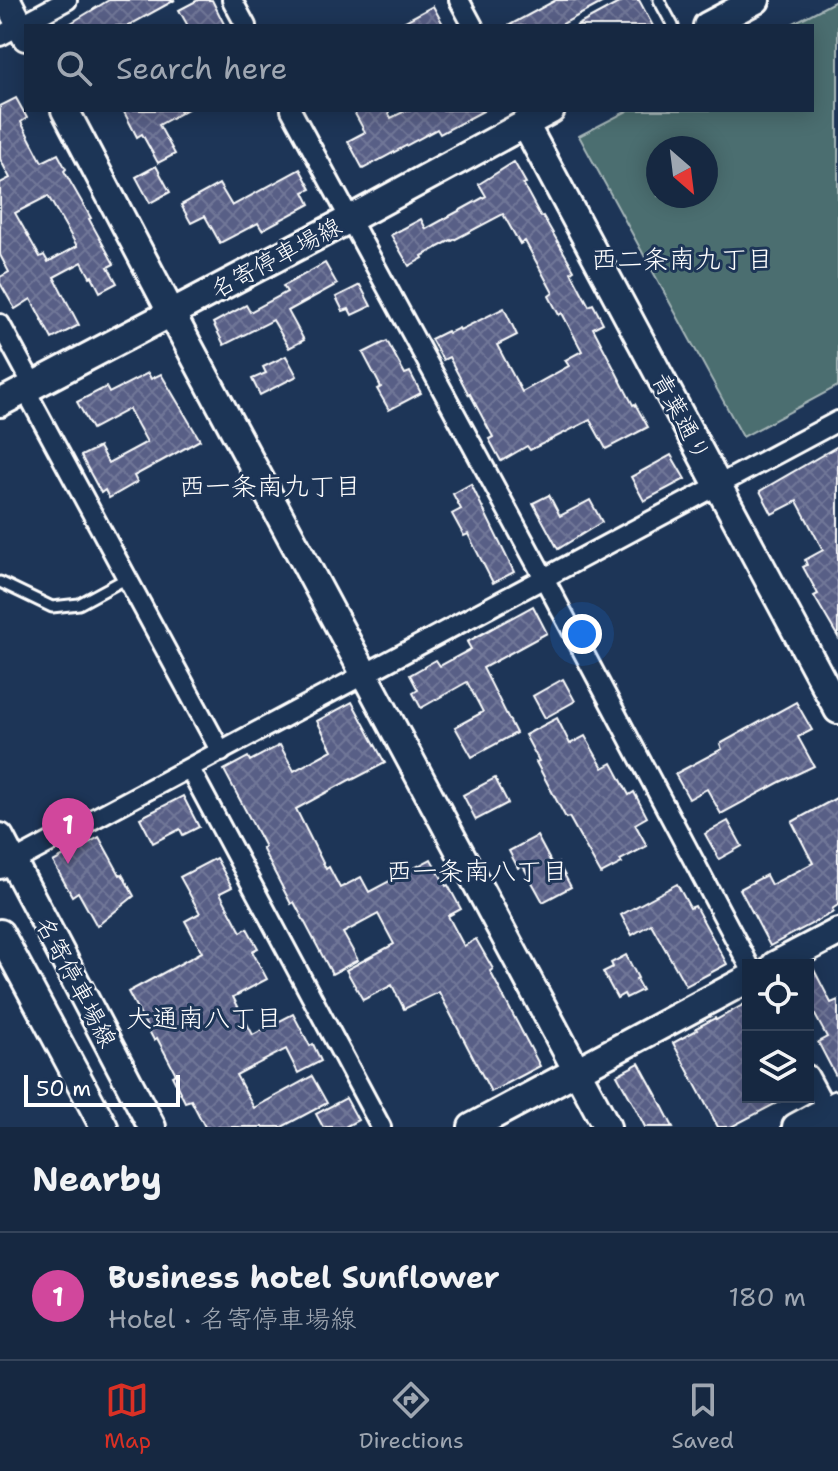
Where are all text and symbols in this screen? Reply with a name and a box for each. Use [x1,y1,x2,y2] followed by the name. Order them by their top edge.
[24,24,814,112] search box
[52,46,96,90] icon: search
[116,48,287,89] text: Search here
[646,136,718,208] north arrow
[205,210,347,306] street label: 名寄停車場線
[591,241,773,276] district label: 西二条南九丁目
[644,367,718,467] street label: 青葉通り
[179,468,361,503] district label: 西一条南九丁目
[562,614,602,654] your location
[42,798,94,864] pin: 1
[386,853,568,888] district label: 西一条南八丁目
[28,911,124,1053] street label: 名寄停車場線
[742,959,814,1103] map controls
[742,959,814,1031] button: locate
[126,1000,282,1035] district label: 大通南八丁目
[742,1031,814,1103] button: layers
[24,1071,180,1107] scale bar
[36,1074,91,1103] text: 50 m
[32,1156,162,1202] text: Nearby
[108,1257,500,1298] text: Business hotel Sunflower
[52,1279,64,1314] text: 1
[728,1279,806,1314] text: 180 m
[108,1301,356,1336] text: Hotel · 名寄停車場線
[104,1378,151,1455] tab: Map
[359,1378,464,1455] tab: Directions
[672,1378,734,1455] tab: Saved

